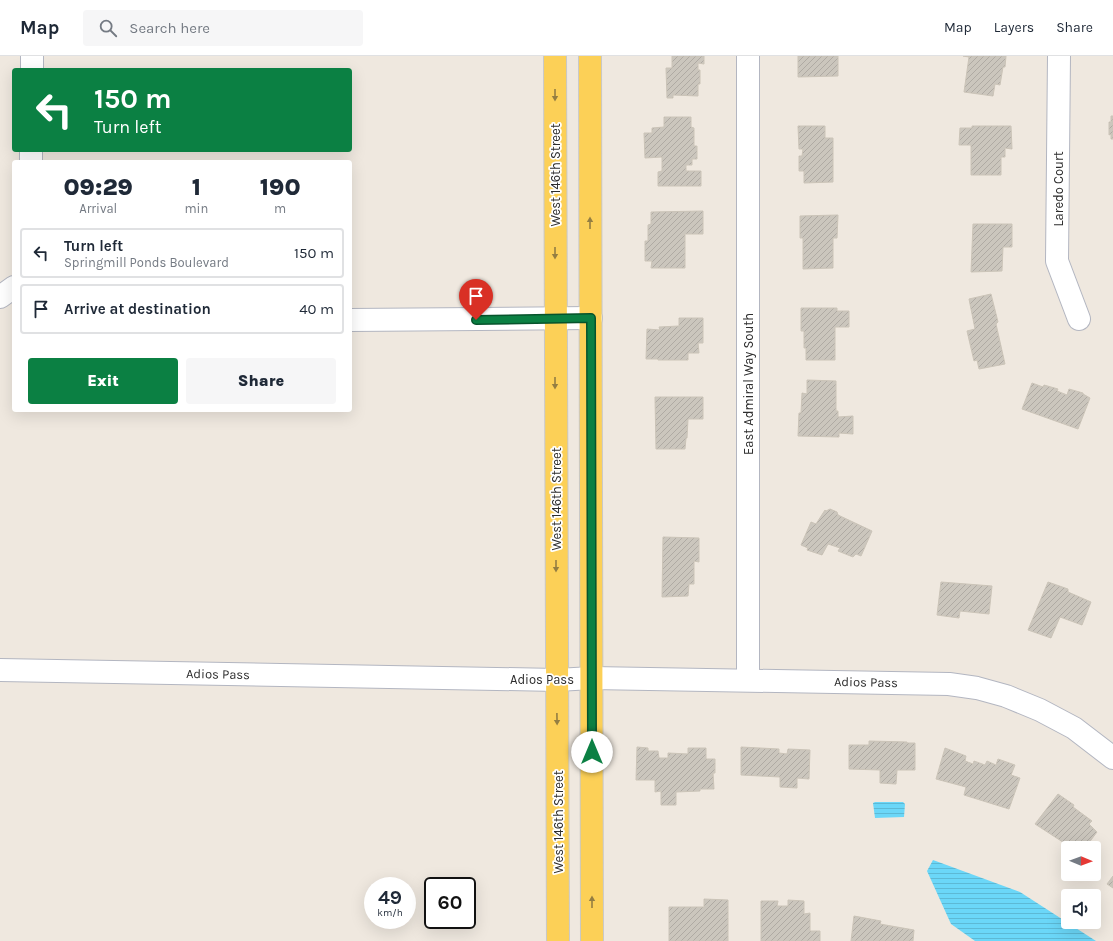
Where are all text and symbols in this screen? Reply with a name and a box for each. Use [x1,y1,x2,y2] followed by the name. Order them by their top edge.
[83,10,363,46] search box
[20,17,59,39] text: Map
[97,17,119,39] icon: search
[129,19,210,37] text: Search here
[944,19,972,36] text: Map
[994,19,1034,36] text: Layers
[1056,19,1093,36] text: Share
[94,82,172,115] text: 150 m
[28,84,80,136] icon: left
[552,89,558,102] one-way arrow
[94,116,162,138] text: Turn left
[548,123,563,227] street label: West 146th Street
[1051,151,1066,227] street label: Laredo Court
[63,173,133,201] text: 09:29
[192,173,201,201] text: 1
[260,173,301,201] text: 190
[79,201,117,216] text: Arrival
[184,201,208,216] text: min
[274,201,286,216] text: m
[587,216,593,229] one-way arrow
[64,237,123,255] text: Turn left
[30,242,52,264] icon: left
[294,244,334,262] text: 150 m
[552,247,558,260] one-way arrow
[64,255,229,270] text: Springmill Ponds Boulevard
[459,279,493,320] pin
[465,285,487,307] icon: arrive
[30,298,52,320] icon: arrive
[64,300,211,318] text: Arrive at destination
[299,300,334,318] text: 40 m
[741,313,756,455] street label: East Admiral Way South
[28,358,178,404] button: Exit
[186,358,336,404] button: Share
[552,377,558,390] one-way arrow
[549,447,564,551] street label: West 146th Street
[553,560,559,573] one-way arrow
[186,666,250,682] street label: Adios Pass
[510,672,574,687] street label: Adios Pass
[834,674,898,690] street label: Adios Pass
[554,713,560,726] one-way arrow
[571,731,613,773] position arrow
[551,770,566,874] street label: West 146th Street
[1061,841,1101,881] north arrow
[1061,841,1101,929] map controls
[424,877,476,929] speed limit sign: 60
[378,886,402,909] text: 49
[1061,889,1101,929] button: sound
[589,895,595,908] one-way arrow
[377,907,403,919] text: km/h

